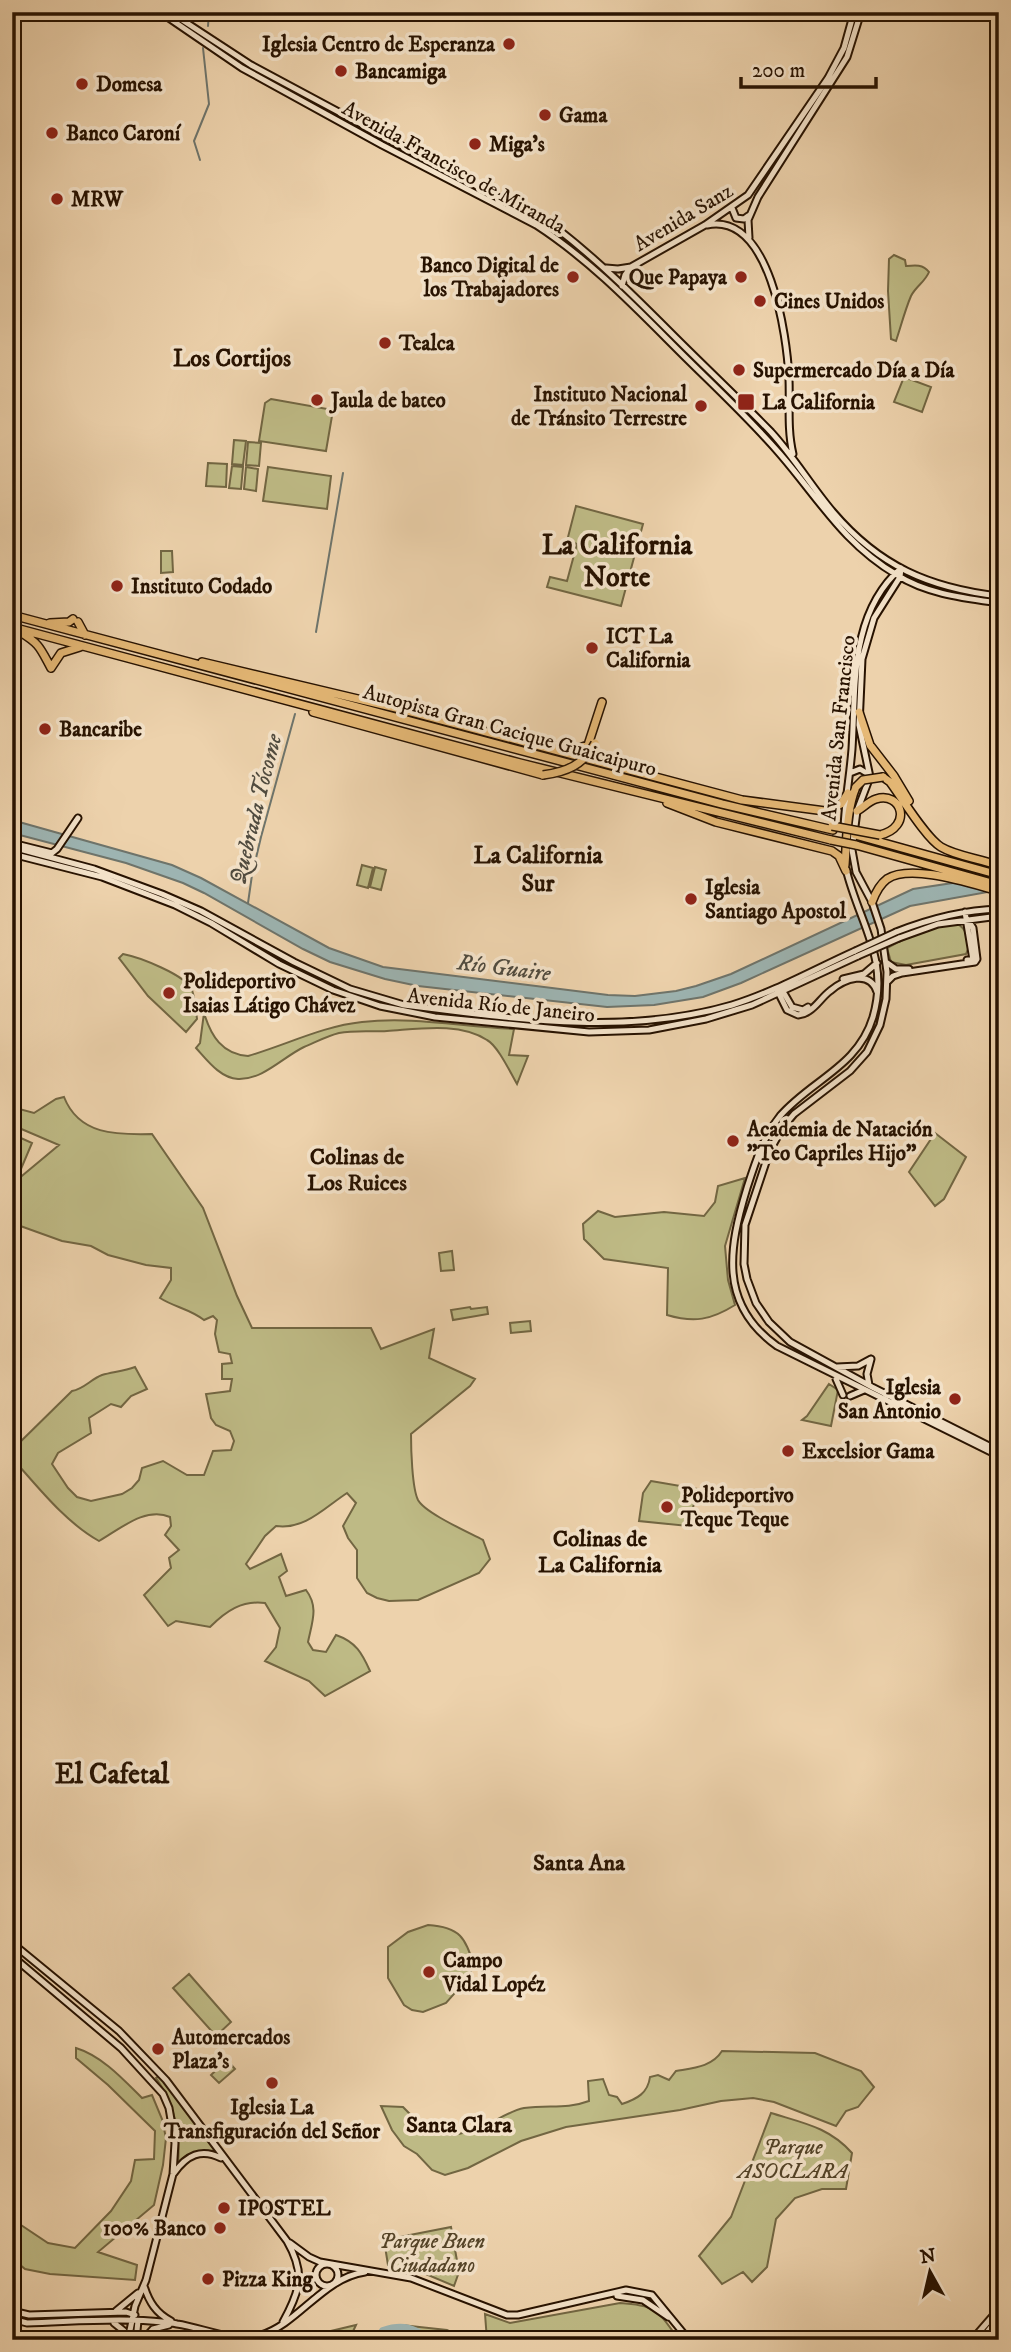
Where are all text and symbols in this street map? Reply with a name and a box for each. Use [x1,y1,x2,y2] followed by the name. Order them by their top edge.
[262,32,496,58] place label: Iglesia Centro de Esperanza
[501,36,517,52] marker: Iglesia Centro de Esperanza
[741,46,876,90] scale bar
[752,58,805,84] text: 200 m
[355,59,447,85] place label: Bancamiga
[333,63,349,79] marker: Bancamiga
[96,72,163,98] place label: Domesa
[74,76,90,92] marker: Domesa
[337,96,570,240] street label: Avenida Francisco de Miranda
[559,103,608,129] place label: Gama
[537,107,553,123] marker: Gama
[66,121,182,147] place label: Banco Caroní
[44,125,60,141] marker: Banco Caroní
[489,132,545,158] place label: Miga's
[467,136,483,152] marker: Miga's
[629,178,738,258] street label: Avenida Sanz
[71,187,124,213] place label: MRW
[49,191,65,207] marker: MRW
[420,253,559,304] place label: Banco Digital de los Trabajadores
[629,265,728,291] place label: Que Papaya
[565,269,581,285] marker: Banco Digital de los Trabajadores
[733,269,749,285] marker: Que Papaya
[774,289,884,315] place label: Cines Unidos
[752,293,768,309] marker: Cines Unidos
[398,331,456,357] place label: Tealca
[377,335,393,351] marker: Tealca
[173,344,291,374] district label: Los Cortijos
[753,358,955,384] place label: Supermercado Día a Día
[731,362,747,378] marker: Supermercado Día a Día
[511,382,688,432] place label: Instituto Nacional de Tránsito Terrestre
[329,388,446,414] place label: Jaula de bateo
[762,390,876,416] place label: La California
[309,392,325,408] marker: Jaula de bateo
[736,392,756,412] marker: La California
[693,398,709,414] marker: Instituto Nacional de Tránsito Terrestre
[542,528,693,595] district label: La California Norte
[131,574,272,600] place label: Instituto Codado
[109,578,125,594] marker: Instituto Codado
[606,624,692,674] place label: ICT La California
[816,634,862,822] street label: Avenida San Francisco
[584,640,600,656] marker: ICT La California
[360,679,659,783] street label: Autopista Gran Cacique Guaicaipuro
[59,717,142,743] place label: Bancaribe
[37,721,53,737] marker: Bancaribe
[224,730,289,888] water label: Quebrada Tócome
[473,841,603,899] district label: La California Sur
[705,875,847,925] place label: Iglesia Santiago Apostol
[683,891,699,907] marker: Iglesia Santiago Apostol
[455,948,553,989] water label: Río Guaire
[183,969,356,1019] place label: Polideportivo Isaias Látigo Chávez
[406,983,596,1029] street label: Avenida Río de Janeiro
[161,985,177,1001] marker: Polideportivo Isaias Látigo Chávez
[746,1117,934,1168] place label: Academia de Natación "Teo Capriles Hijo"
[725,1133,741,1149] marker: Academia de Natación "Teo Capriles Hijo"
[307,1143,407,1198] district label: Colinas de Los Ruices
[838,1375,942,1425] place label: Iglesia San Antonio
[947,1391,963,1407] marker: Iglesia San Antonio
[802,1439,935,1465] place label: Excelsior Gama
[780,1443,796,1459] marker: Excelsior Gama
[680,1483,794,1533] place label: Polideportivo Teque Teque
[659,1499,675,1515] marker: Polideportivo Teque Teque
[538,1525,663,1580] district label: Colinas de La California
[55,1757,170,1792] district label: El Cafetal
[533,1849,626,1878] district label: Santa Ana
[442,1948,546,1998] place label: Campo Vidal Lopéz
[421,1964,437,1980] marker: Campo Vidal Lopéz
[171,2025,290,2075] place label: Automercados Plaza's
[150,2041,166,2057] marker: Automercados Plaza's
[264,2075,280,2091] marker: Iglesia La Transfiguración del Señor
[163,2095,381,2145] place label: Iglesia La Transfiguración del Señor
[406,2111,513,2140] district label: Santa Clara
[736,2135,849,2185] park label: Parque ASOCLARA
[238,2196,332,2222] place label: IPOSTEL
[216,2200,232,2216] marker: IPOSTEL
[103,2216,206,2242] place label: 100% Banco
[212,2220,228,2236] marker: 100% Banco
[379,2229,485,2279] park label: Parque Buen Ciudadano
[895,2236,965,2306] north arrow
[919,2244,938,2269] text: N
[222,2267,313,2293] place label: Pizza King
[200,2271,216,2287] marker: Pizza King

